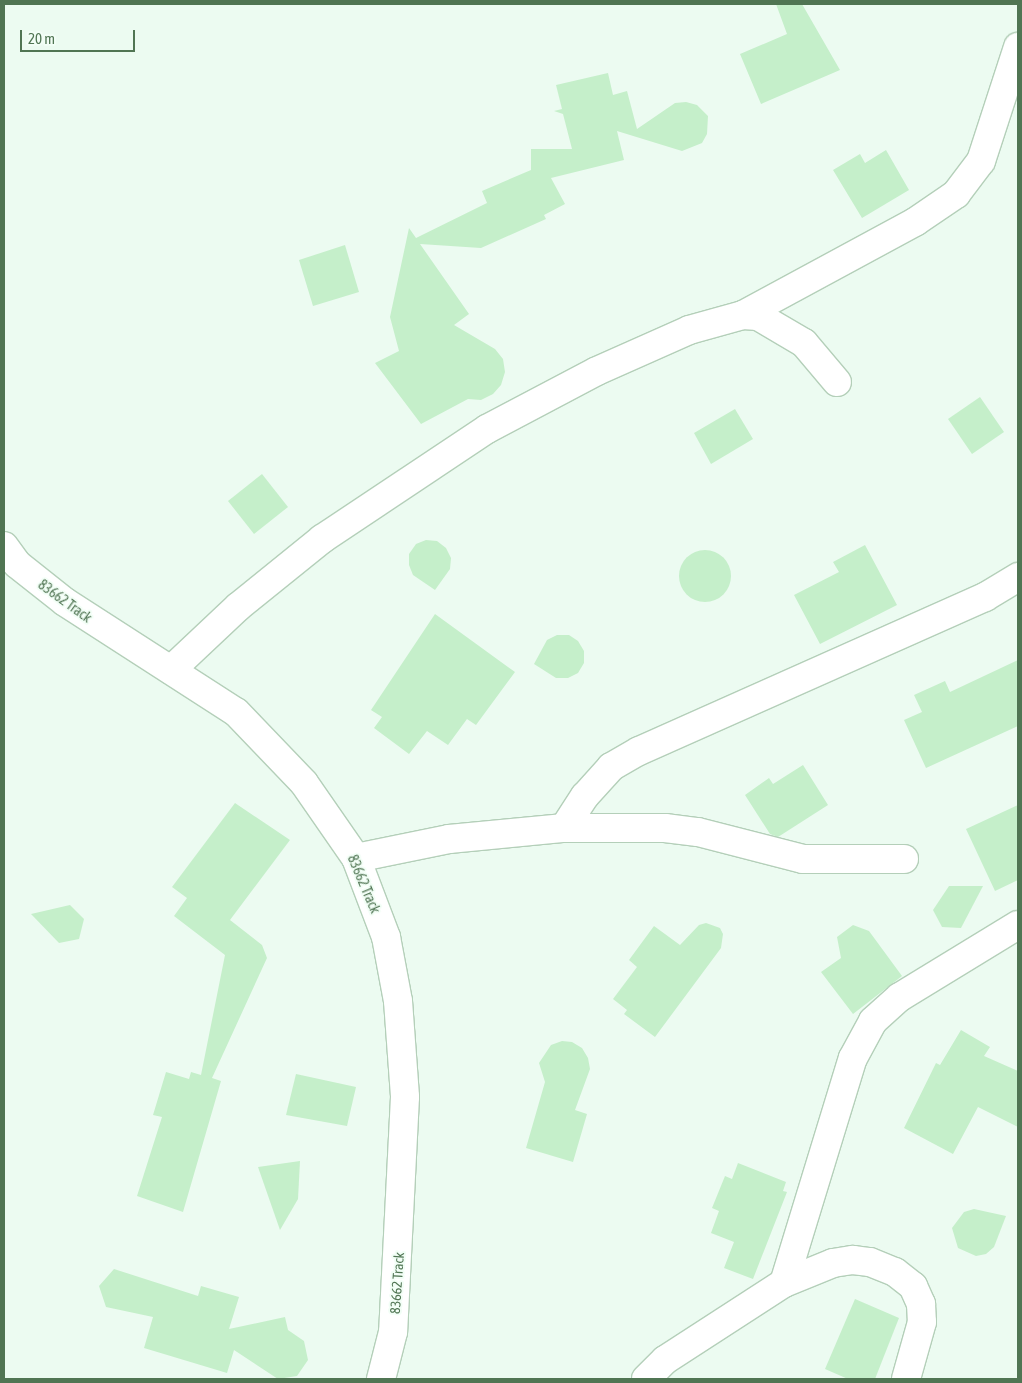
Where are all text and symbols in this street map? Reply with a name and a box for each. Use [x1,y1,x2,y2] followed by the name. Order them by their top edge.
[22,20,138,52] scale bar
[28,30,55,47] text: 20 m
[35,576,95,626] street label: 83662 Track
[344,852,384,916] street label: 83662 Track
[386,1252,408,1314] street label: 83662 Track

